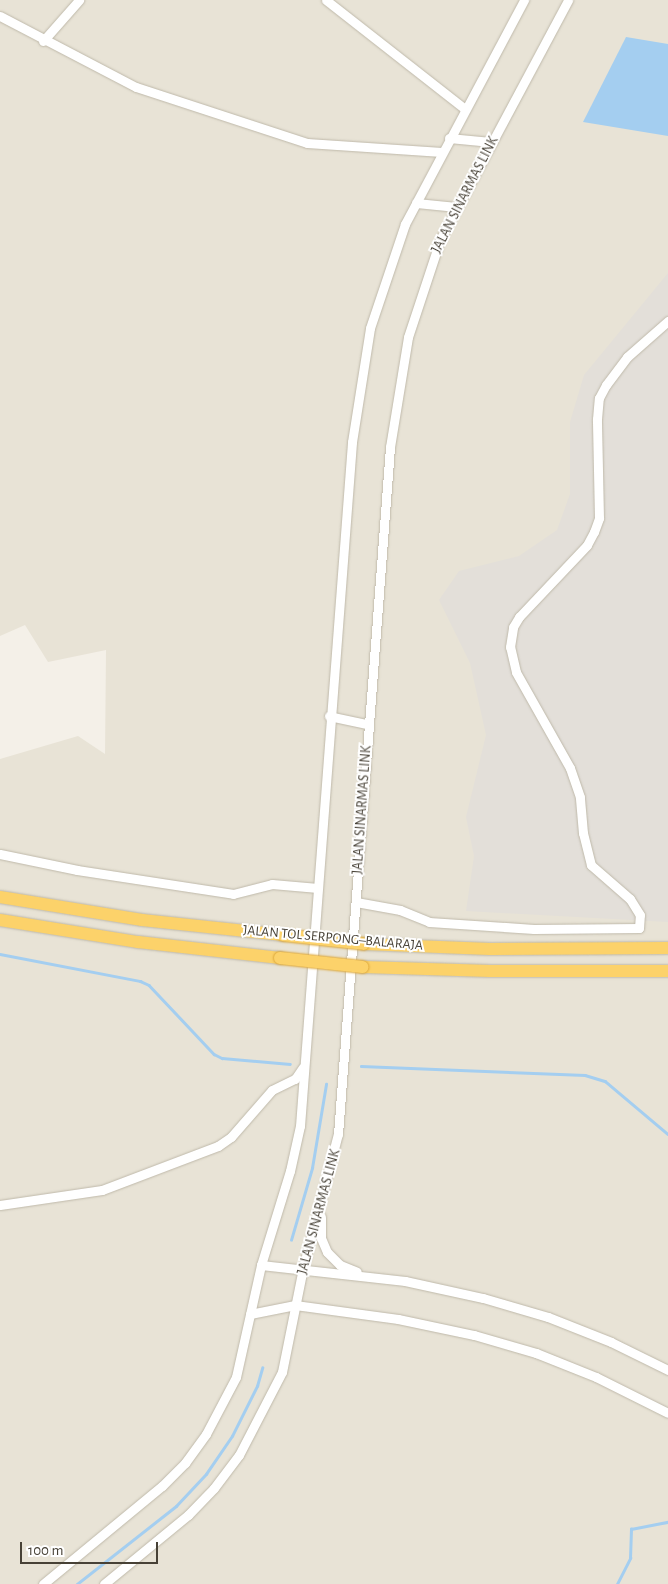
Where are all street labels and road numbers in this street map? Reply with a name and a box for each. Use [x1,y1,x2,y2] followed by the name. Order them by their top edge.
[428,134,502,256] street label: JALAN SINARMAS LINK
[349,745,375,875] street label: JALAN SINARMAS LINK
[242,922,424,954] street label: JALAN TOL SERPONG–BALARAJA
[294,1148,344,1276] street label: JALAN SINARMAS LINK

